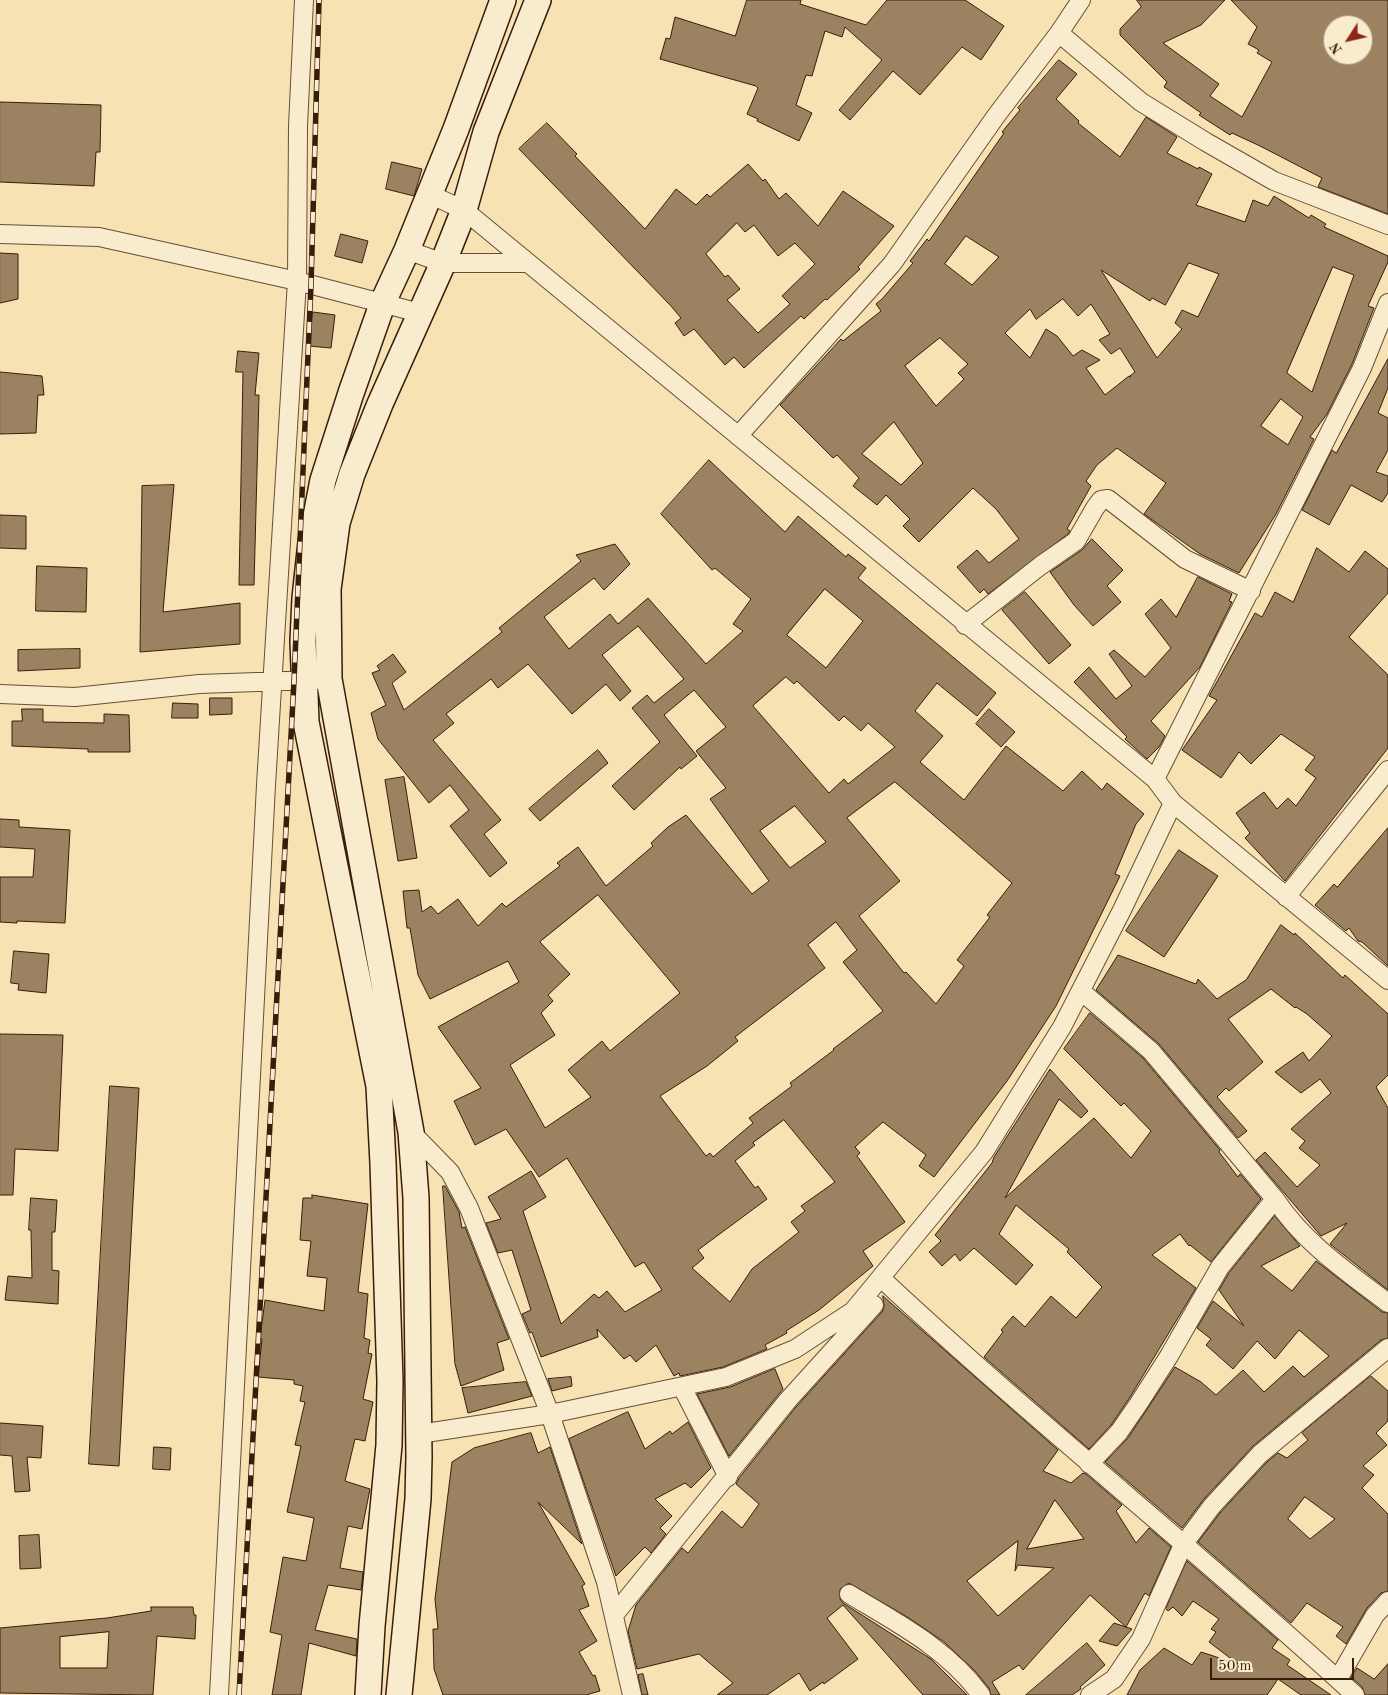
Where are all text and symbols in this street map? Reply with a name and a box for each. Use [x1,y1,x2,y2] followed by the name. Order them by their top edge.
[1323,15,1373,65] north arrow
[1328,40,1345,56] text: N
[1213,1648,1357,1680] scale bar
[1218,1659,1252,1674] text: 50 m

